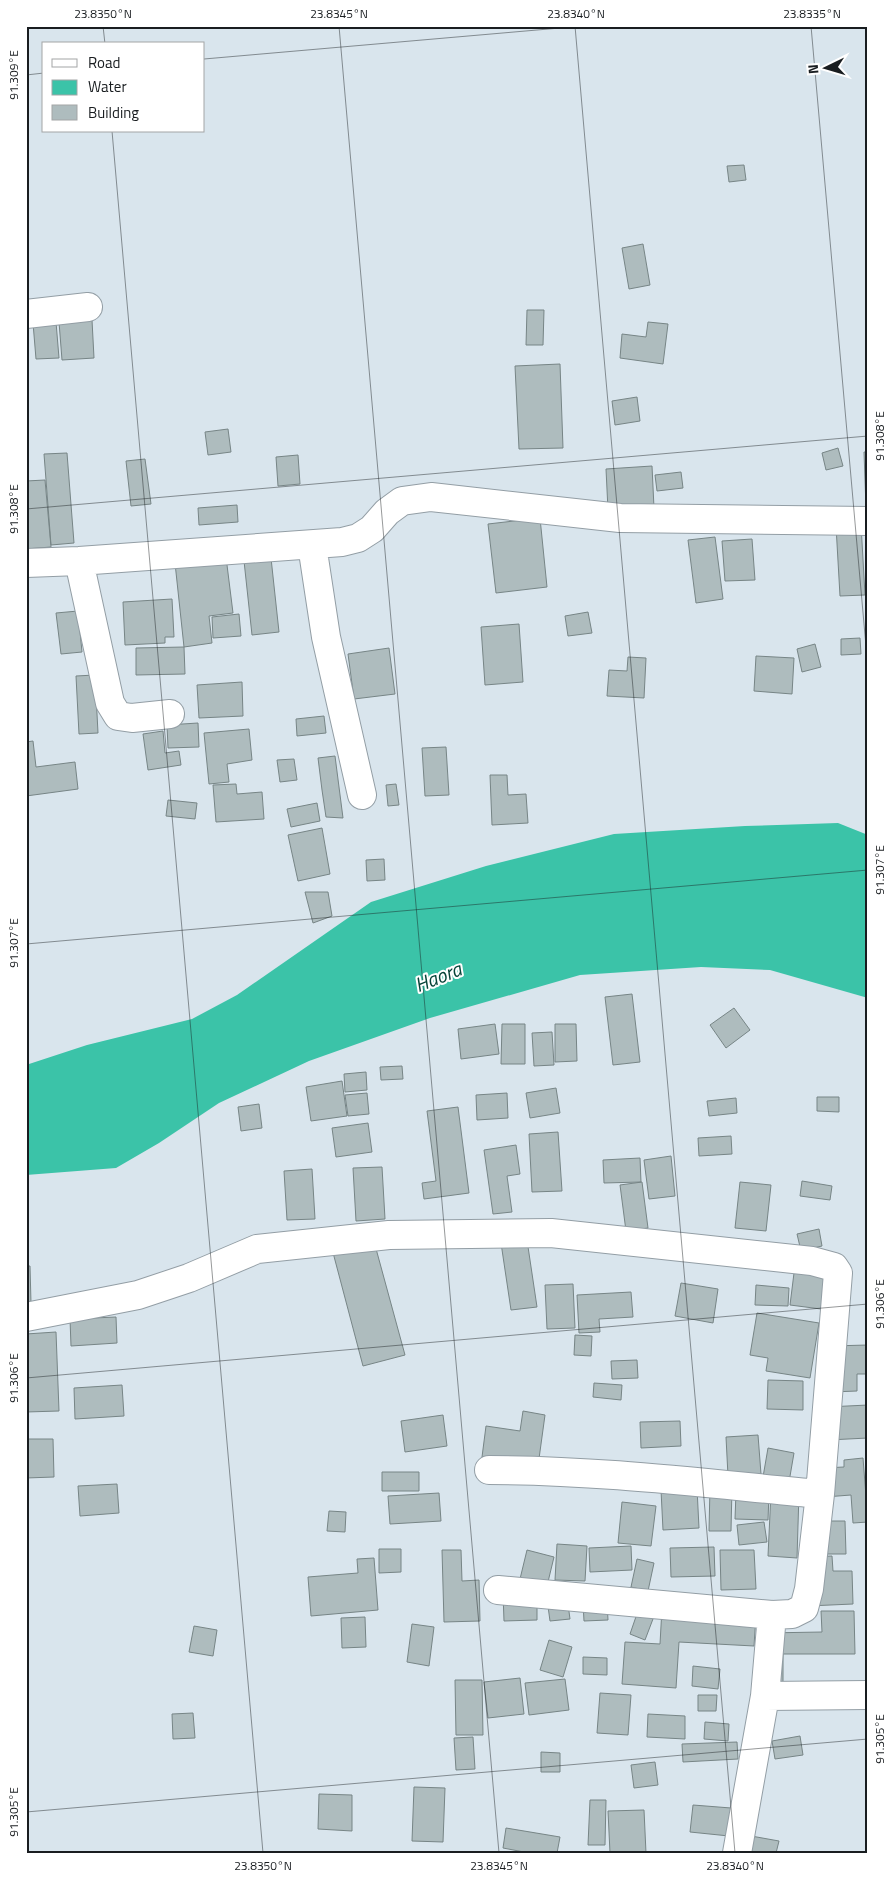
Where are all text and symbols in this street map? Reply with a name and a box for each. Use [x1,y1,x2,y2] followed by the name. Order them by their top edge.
[74,4,132,23] text: 23.8350°N
[310,4,368,23] text: 23.8345°N
[547,4,605,23] text: 23.8340°N
[783,4,841,23] text: 23.8335°N
[42,42,205,132] legend
[802,42,852,92] north arrow
[4,50,23,100] text: 91.309°E
[88,51,120,74] text: Road
[802,63,823,75] text: N
[88,75,127,98] text: Water
[88,101,139,124] text: Building
[870,411,889,461] text: 91.308°E
[4,484,23,534] text: 91.308°E
[870,845,889,895] text: 91.307°E
[4,918,23,968] text: 91.307°E
[410,953,467,1000] water label: Haora
[870,1279,889,1329] text: 91.306°E
[4,1353,23,1403] text: 91.306°E
[870,1714,889,1764] text: 91.305°E
[4,1787,23,1837] text: 91.305°E
[234,1856,292,1875] text: 23.8350°N
[470,1856,528,1875] text: 23.8345°N
[706,1856,764,1875] text: 23.8340°N

